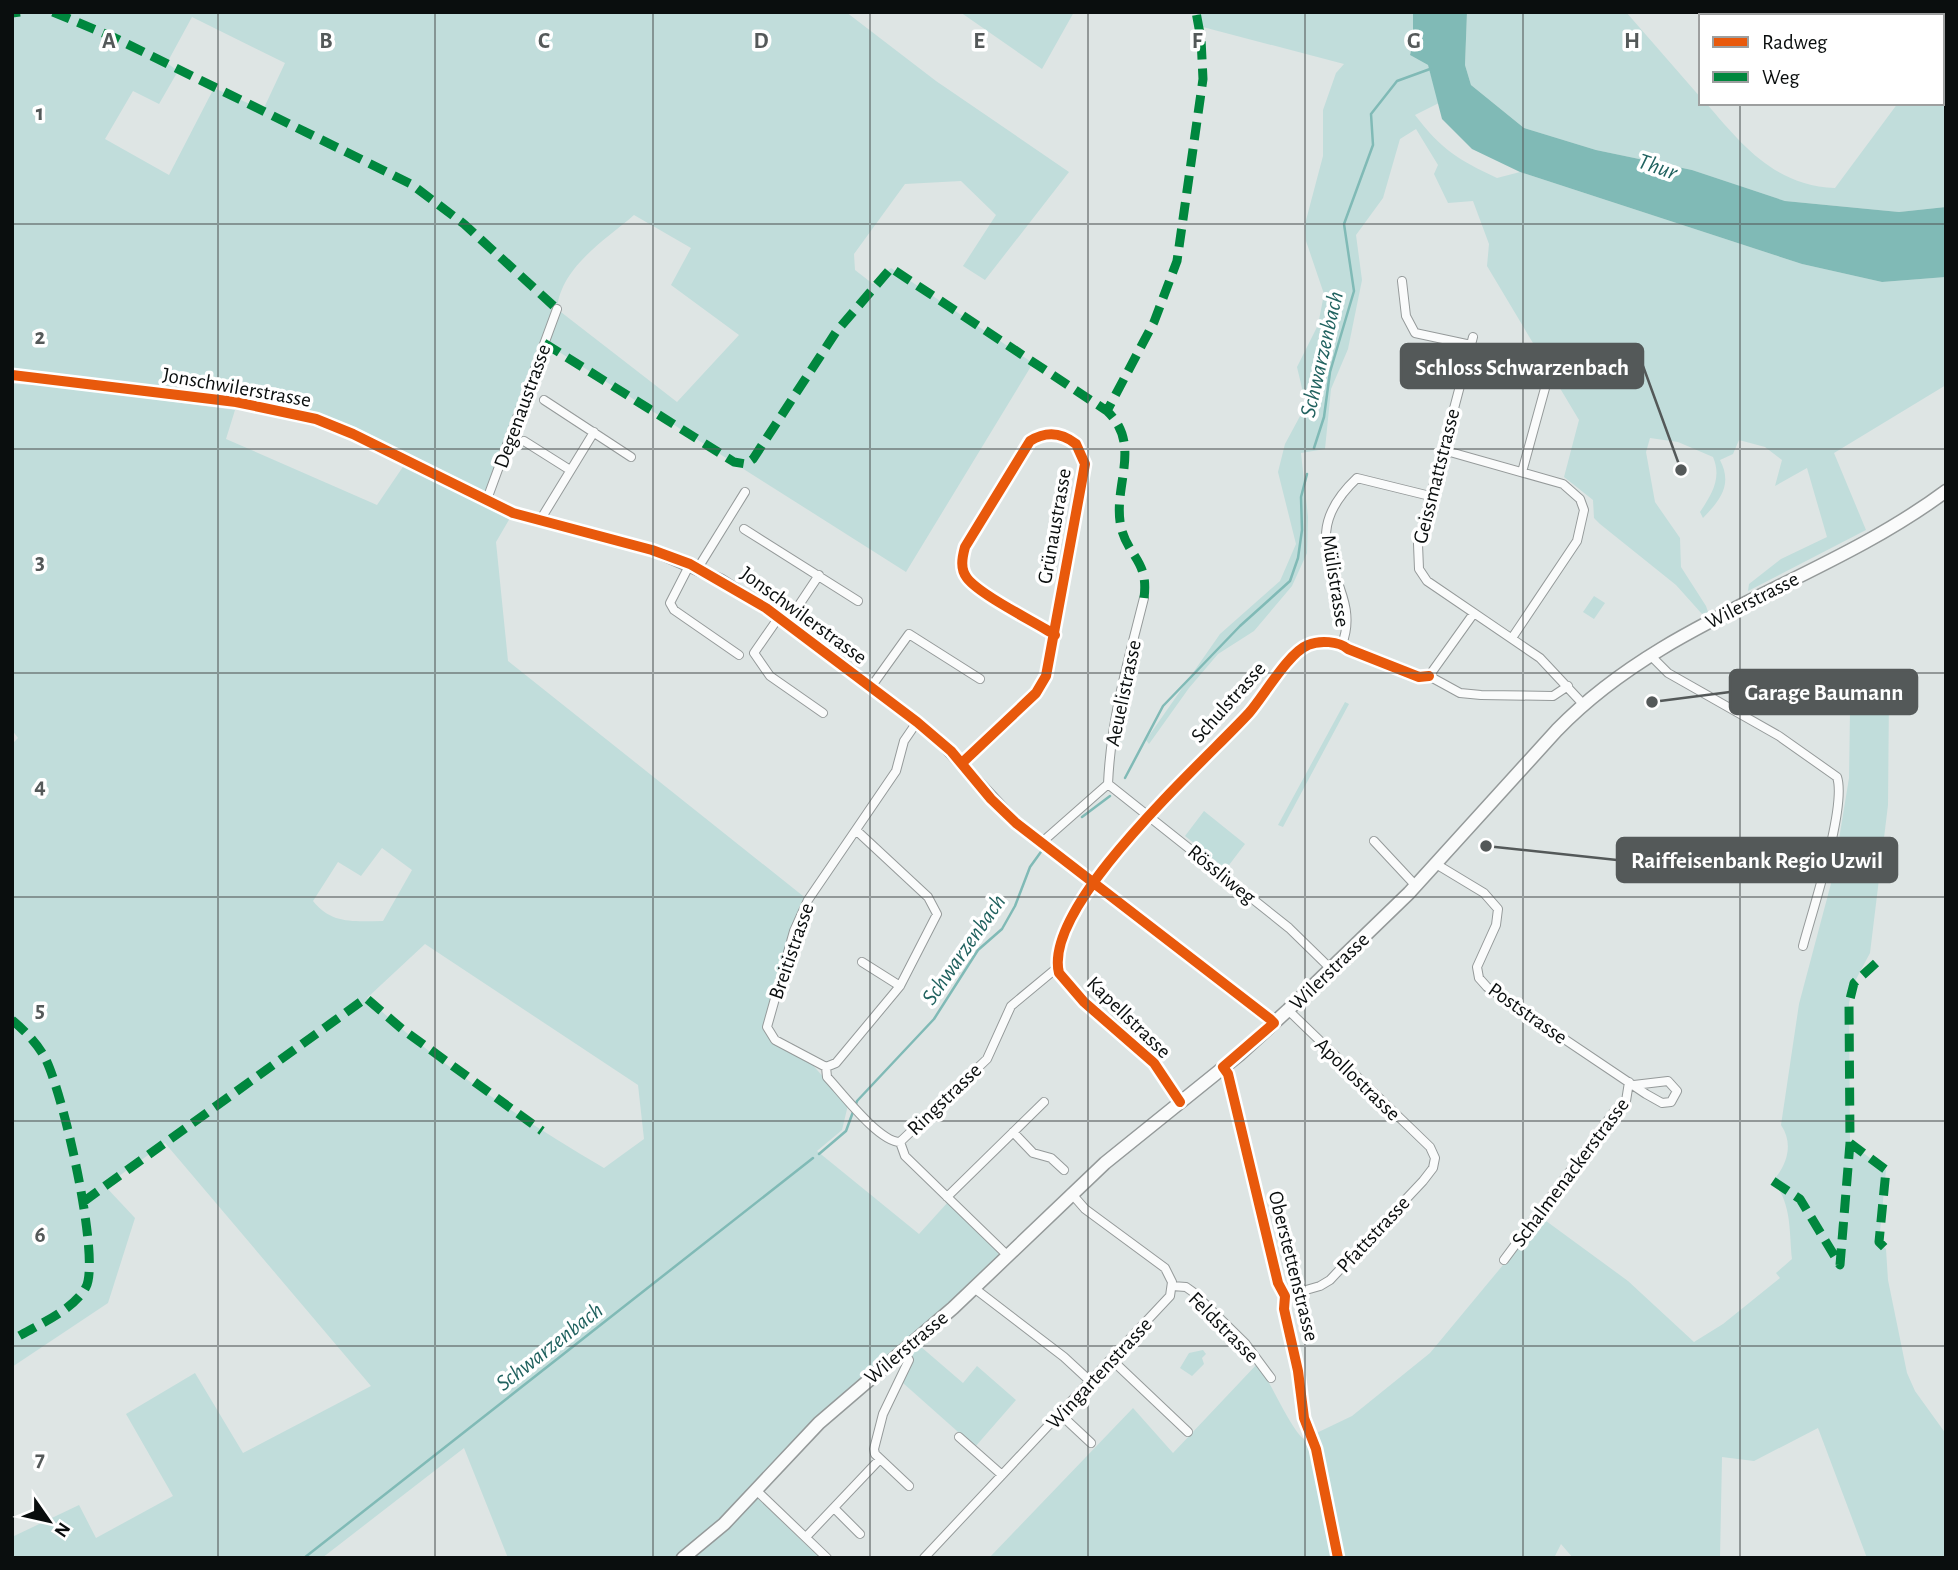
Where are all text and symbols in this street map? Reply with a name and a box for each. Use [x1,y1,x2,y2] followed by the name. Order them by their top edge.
[1699,14,1944,105] legend
[102,30,116,53] text: A
[319,30,333,53] text: B
[538,30,550,53] text: C
[753,30,769,53] text: D
[973,30,985,53] text: E
[1192,30,1203,53] text: F
[1407,30,1421,53] text: G
[1624,30,1640,53] text: H
[1762,32,1828,53] text: Radweg
[1762,67,1800,88] text: Weg
[36,102,44,125] text: 1
[1635,150,1681,185] water label: Thur
[1297,289,1348,420] water label: Schwarzenbach
[35,326,46,349] text: 2
[490,341,555,471] street label: Degenaustrasse
[1401,344,1643,388] callout: Schloss Schwarzenbach
[1415,357,1629,380] text: Schloss Schwarzenbach
[161,364,313,411] street label: Jonschwilerstrasse
[1410,406,1463,546] street label: Geissmattstrasse
[1034,467,1075,585] street label: Grünaustrasse
[1318,533,1353,629] street label: Mülistrasse
[35,551,45,574] text: 3
[737,563,871,668] street label: Jonschwilerstrasse
[1702,568,1802,633] street label: Wilerstrasse
[1102,638,1145,748] street label: Aeuelistrasse
[1187,658,1270,747] street label: Schulstrasse
[1730,670,1917,714] callout: Garage Baumann
[1745,682,1903,705] text: Garage Baumann
[34,775,46,798] text: 4
[1617,838,1897,882] callout: Raiffeisenbank Regio Uzwil
[1184,841,1260,908] street label: Rössliweg
[1631,850,1883,873] text: Raiffeisenbank Regio Uzwil
[918,891,1011,1009] water label: Schwarzenbach
[765,900,818,1002] street label: Breitistrasse
[1286,929,1373,1014] street label: Wilerstrasse
[1083,972,1175,1062] street label: Kapellstrasse
[1485,979,1571,1048] street label: Poststrasse
[35,999,45,1022] text: 5
[1311,1034,1404,1125] street label: Apollostrasse
[903,1059,985,1139] street label: Ringstrasse
[1508,1094,1633,1251] street label: Schalmenackerstrasse
[1265,1189,1322,1343] street label: Oberstettenstrasse
[1333,1192,1414,1277] street label: Pfattstrasse
[34,1224,46,1247] text: 6
[1184,1288,1263,1367] street label: Feldstrasse
[492,1299,608,1396] water label: Schwarzenbach
[861,1307,952,1388] street label: Wilerstrasse
[1043,1314,1156,1433] street label: Wingartenstrasse
[35,1448,45,1471] text: 7
[14,1486,84,1556] north arrow
[50,1519,73,1540] text: N

